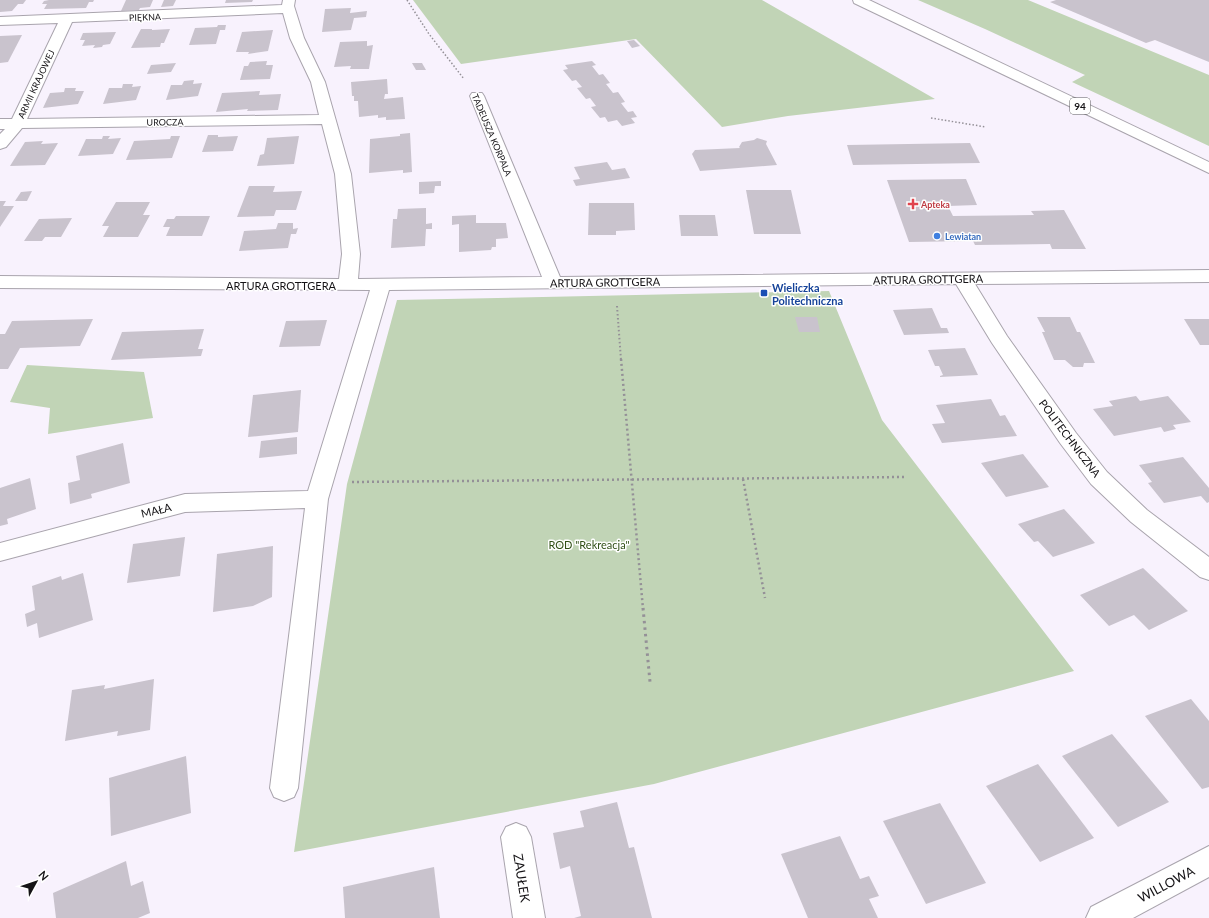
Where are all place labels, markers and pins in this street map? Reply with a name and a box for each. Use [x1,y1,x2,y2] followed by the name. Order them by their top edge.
[908,199,918,209] marker: Apteka
[920,199,950,210] place label: Apteka
[932,231,942,241] marker: Lewiatan
[945,231,981,242] place label: Lewiatan
[772,281,843,307] place label: Wieliczka Politechniczna
[759,288,769,298] marker: Wieliczka Politechniczna

